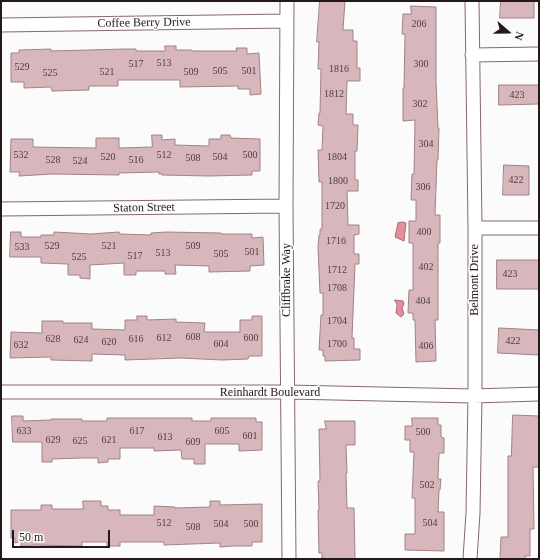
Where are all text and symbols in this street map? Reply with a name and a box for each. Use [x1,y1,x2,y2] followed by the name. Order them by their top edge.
[488,12,528,52] north arrow
[97,15,191,31] street label: Coffee Berry Drive
[412,18,426,30] house number: 206
[512,30,526,42] text: N
[156,57,172,69] house number: 513
[128,58,144,70] house number: 517
[414,58,428,70] house number: 300
[14,61,30,73] house number: 529
[329,63,349,75] house number: 1816
[212,65,228,77] house number: 505
[242,65,256,77] house number: 501
[100,66,114,78] house number: 521
[184,66,198,78] house number: 509
[42,67,58,79] house number: 525
[324,88,344,100] house number: 1812
[510,89,524,101] house number: 423
[412,98,428,110] house number: 302
[418,138,434,150] house number: 304
[14,149,28,161] house number: 532
[156,149,172,161] house number: 512
[242,149,258,161] house number: 500
[100,151,116,163] house number: 520
[212,151,228,163] house number: 504
[327,151,347,163] house number: 1804
[186,152,200,164] house number: 508
[46,154,60,166] house number: 528
[128,154,144,166] house number: 516
[72,155,88,167] house number: 524
[508,174,524,186] house number: 422
[328,175,348,187] house number: 1800
[416,181,430,193] house number: 306
[113,200,175,216] street label: Staton Street
[325,200,345,212] house number: 1720
[416,226,432,238] house number: 400
[326,235,346,247] house number: 1716
[44,240,60,252] house number: 529
[102,240,116,252] house number: 521
[186,240,200,252] house number: 509
[14,241,30,253] house number: 533
[280,243,294,317] street label: Cliffbrake Way
[468,244,482,316] street label: Belmont Drive
[244,246,260,258] house number: 501
[156,247,170,259] house number: 513
[214,248,228,260] house number: 505
[128,250,142,262] house number: 517
[72,251,86,263] house number: 525
[418,261,434,273] house number: 402
[327,264,347,276] house number: 1712
[502,268,518,280] house number: 423
[327,282,347,294] house number: 1708
[416,295,430,307] house number: 404
[327,315,347,327] house number: 1704
[186,331,200,343] house number: 608
[156,332,172,344] house number: 612
[244,332,258,344] house number: 600
[46,333,60,345] house number: 628
[128,333,144,345] house number: 616
[74,334,88,346] house number: 624
[506,335,520,347] house number: 422
[102,336,116,348] house number: 620
[214,338,228,350] house number: 604
[327,338,347,350] house number: 1700
[14,339,28,351] house number: 632
[418,340,434,352] house number: 406
[220,386,320,400] street label: Reinhardt Boulevard
[16,425,32,437] house number: 633
[130,425,144,437] house number: 617
[214,425,230,437] house number: 605
[416,426,430,438] house number: 500
[242,430,258,442] house number: 601
[158,431,172,443] house number: 613
[46,434,60,446] house number: 629
[102,434,116,446] house number: 621
[72,435,88,447] house number: 625
[186,436,200,448] house number: 609
[420,479,434,491] house number: 502
[156,517,172,529] house number: 512
[422,517,438,529] house number: 504
[214,518,228,530] house number: 504
[244,518,258,530] house number: 500
[186,521,200,533] house number: 508
[14,522,112,548] scale bar
[19,530,43,544] text: 50 m

